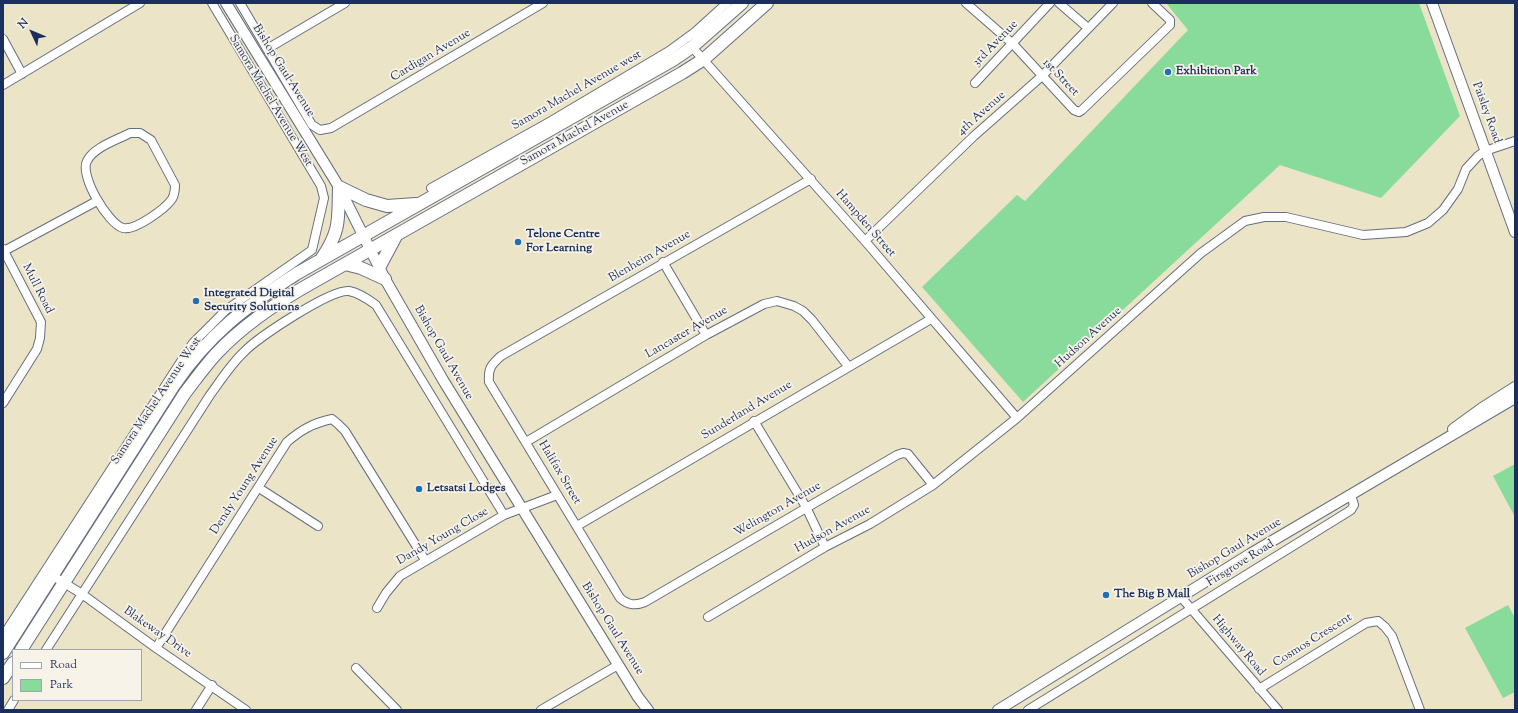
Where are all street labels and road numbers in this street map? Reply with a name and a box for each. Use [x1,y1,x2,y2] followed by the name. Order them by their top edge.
[970,18,1022,70] street label: 3rd Avenue
[249,22,317,120] street label: Bishop Gaul Avenue
[388,26,474,86] street label: Cardigan Avenue
[225,33,315,169] street label: Samora Machel Avenue West
[510,48,644,134] street label: Samora Machel Avenue west
[1039,56,1081,100] street label: 1st Street
[1468,80,1504,146] street label: Paisley Road
[955,89,1009,139] street label: 4th Avenue
[518,98,632,170] street label: Samora Machel Avenue
[832,187,898,261] street label: Hampden Street
[607,228,693,286] street label: Blenheim Avenue
[18,262,56,316] street label: Mull Road
[410,303,476,403] street label: Bishop Gaul Avenue
[643,304,731,362] street label: Lancaster Avenue
[1053,304,1125,372] street label: Hudson Avenue
[109,334,205,468] street label: Samora Machel Avenue West
[699,378,795,444] street label: Sunderland Avenue
[208,434,282,538] street label: Dendy Young Avenue
[534,439,584,507] street label: Halifax Street
[732,479,824,541] street label: Welington Avenue
[793,503,873,557] street label: Hudson Avenue
[395,505,491,569] street label: Dandy Young Close
[1186,515,1284,583] street label: Bishop Gaul Avenue
[1205,538,1277,590] street label: Firsgrove Road
[578,580,646,678] street label: Bishop Gaul Avenue
[120,604,194,662] street label: Blakeway Drive
[1271,611,1355,671] street label: Cosmos Crescent
[1208,612,1268,680] street label: Highway Road

